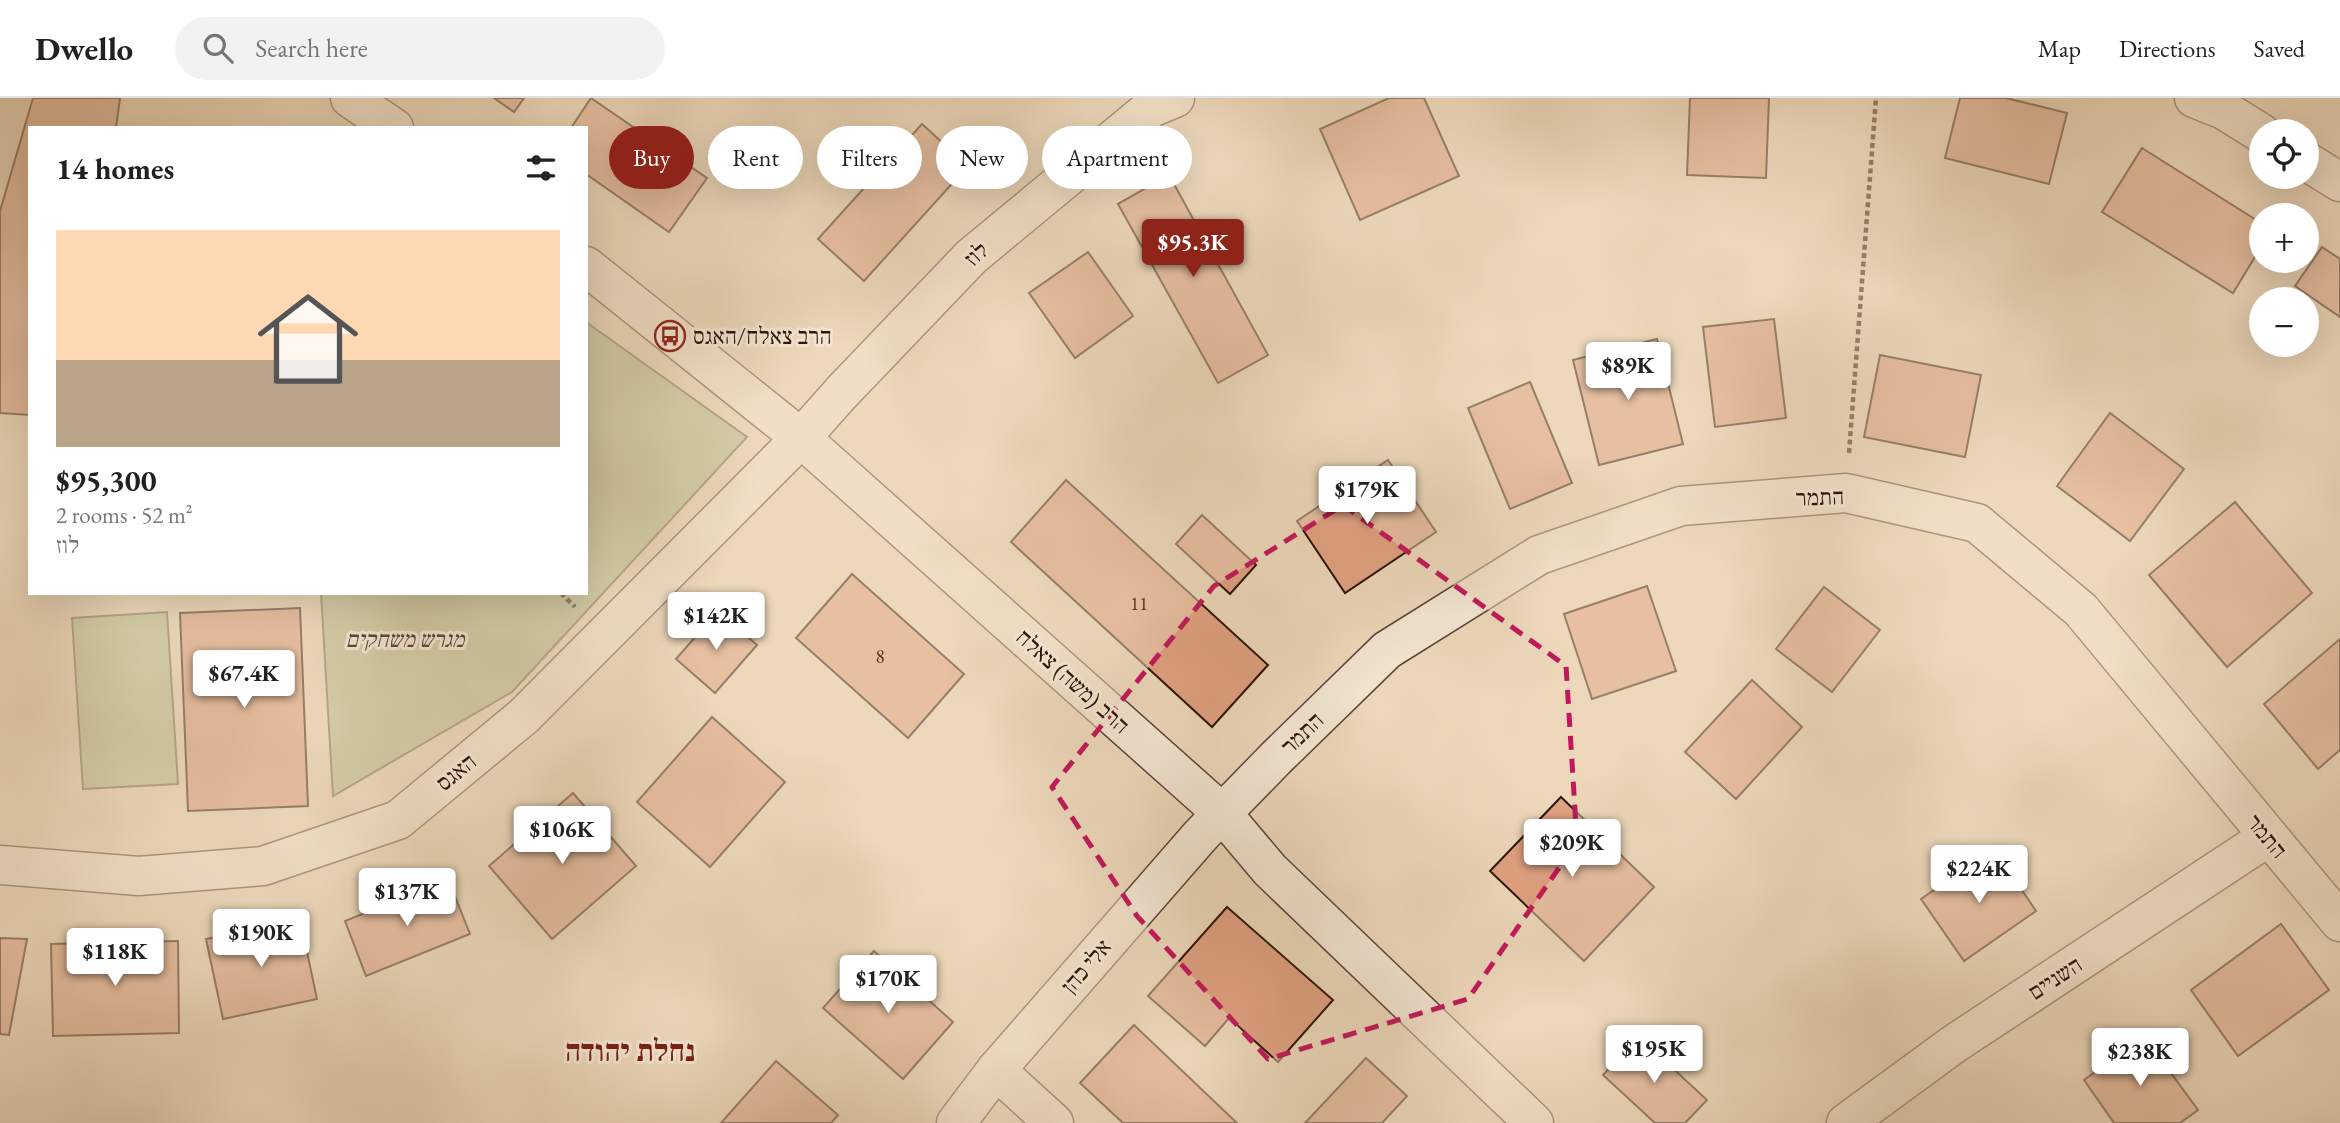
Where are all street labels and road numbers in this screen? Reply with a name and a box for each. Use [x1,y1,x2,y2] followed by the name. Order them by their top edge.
[957,235,995,273] street label: לוז
[1795,481,1845,513] street label: התמר
[1010,622,1136,740] street label: הרב (משה) צאלח
[1274,705,1330,761] street label: התמר
[430,747,482,797] street label: האגס
[2240,808,2294,864] street label: התמר
[1054,933,1118,999] street label: אלי כהן
[2022,949,2088,1007] street label: השניים

